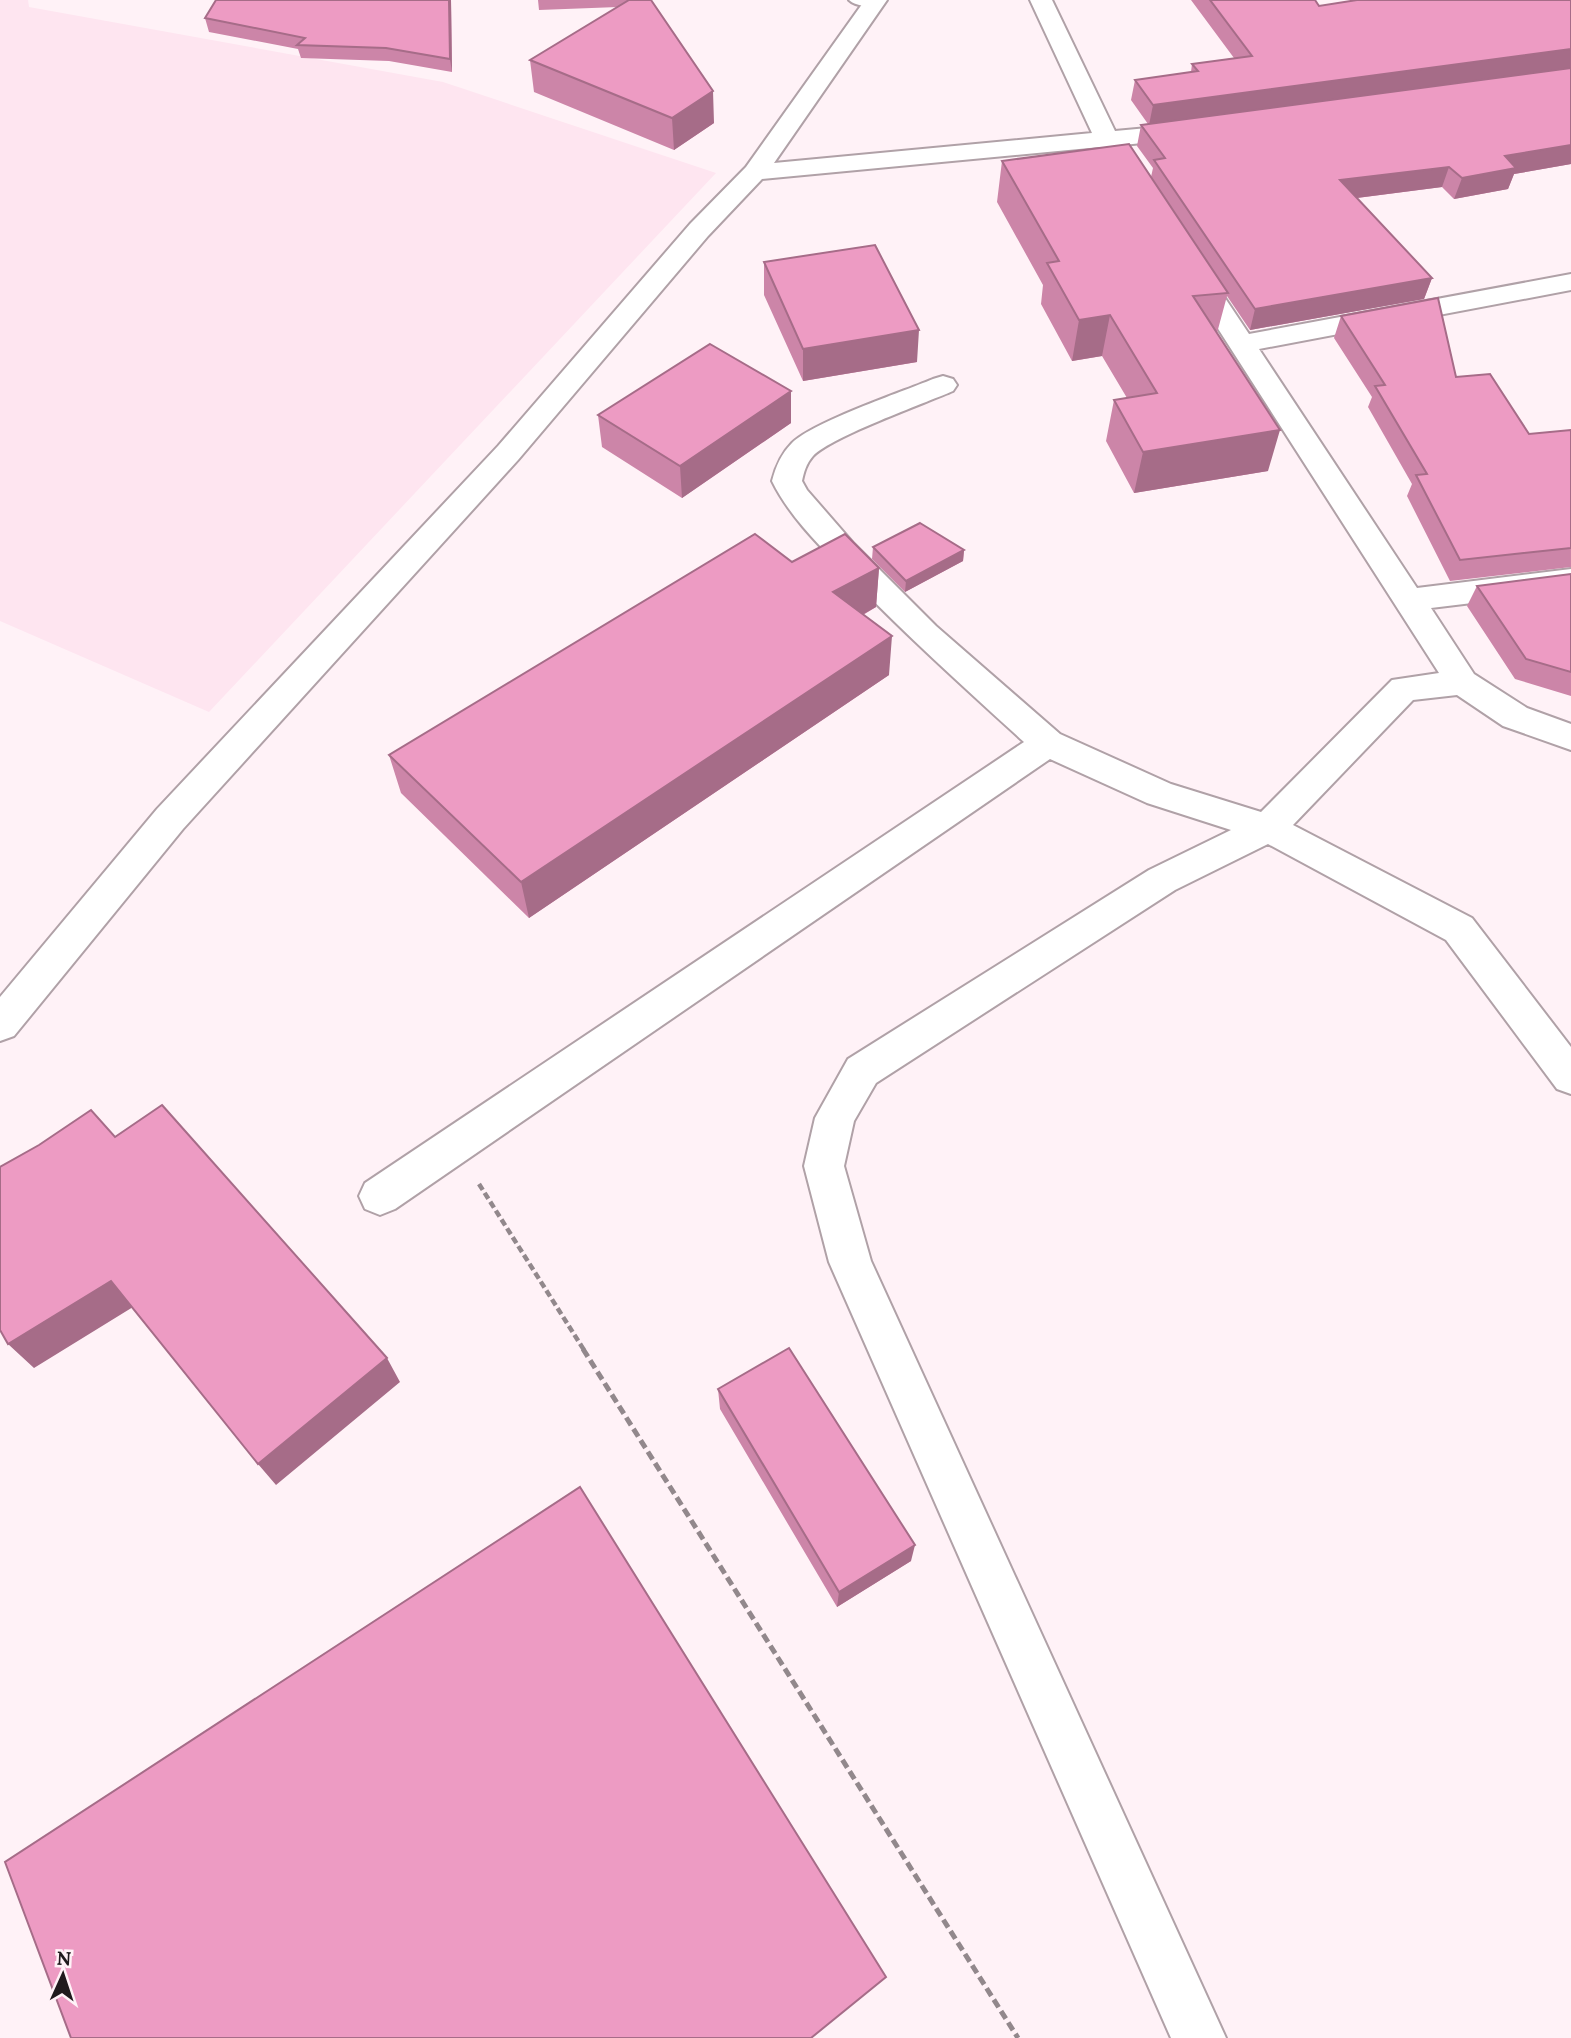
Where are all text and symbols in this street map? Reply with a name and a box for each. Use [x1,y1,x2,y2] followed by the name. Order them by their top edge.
[28,1940,98,2010] north arrow
[56,1946,72,1970] text: N

